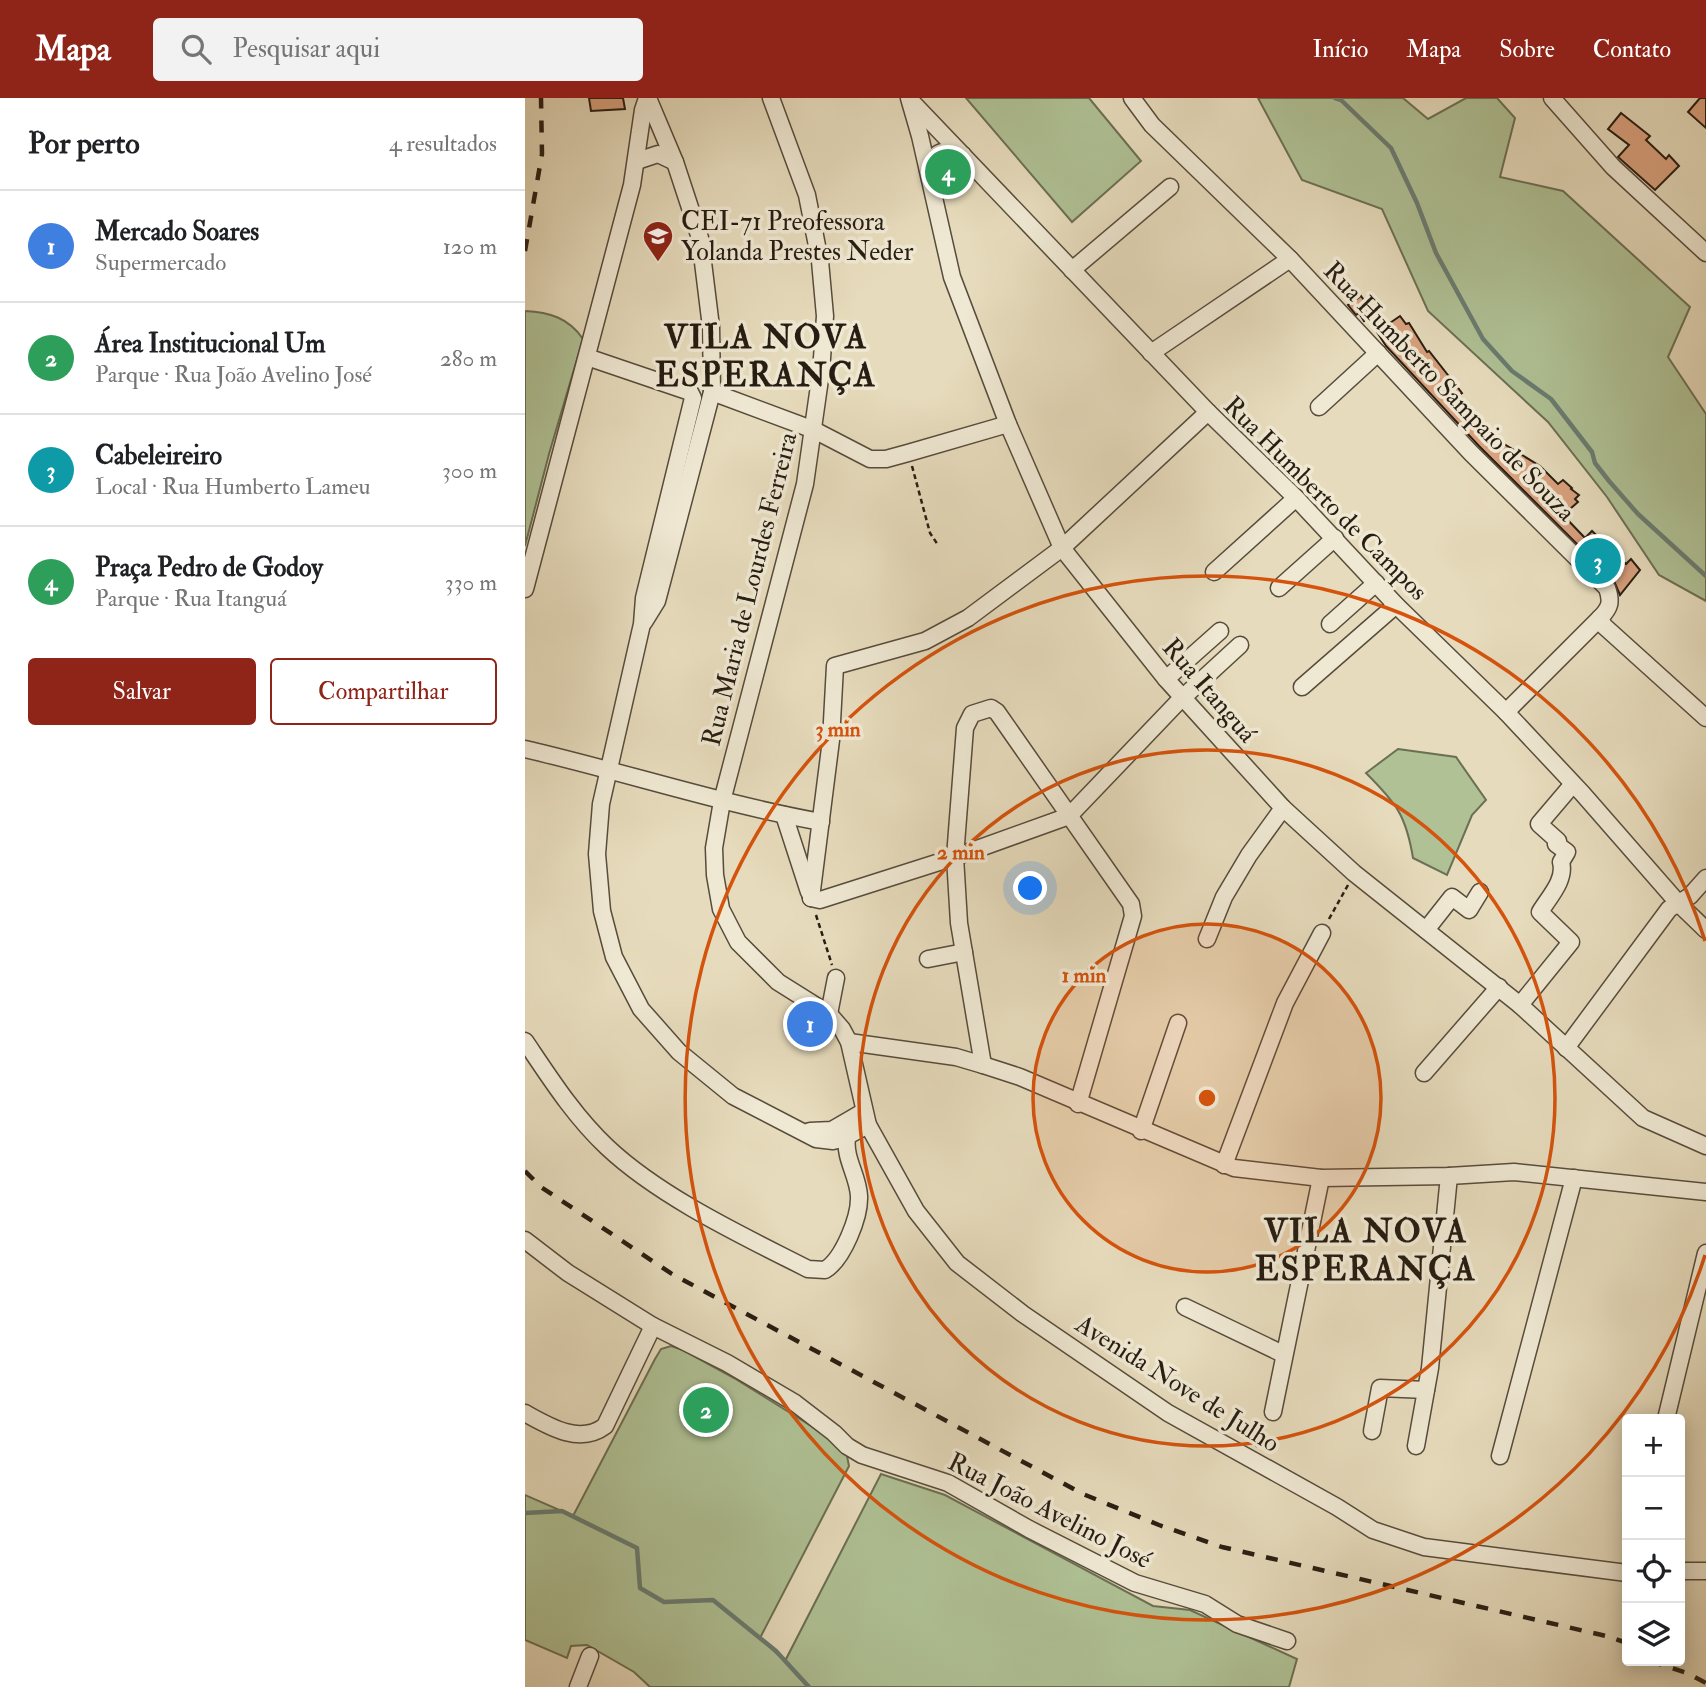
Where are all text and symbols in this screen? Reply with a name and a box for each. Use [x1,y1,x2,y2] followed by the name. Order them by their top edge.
[153,18,643,81] search box
[35,29,111,70] text: Mapa
[177,30,215,68] icon: search
[233,33,380,65] text: Pesquisar aqui
[1312,34,1368,65] text: Início
[1406,34,1461,65] text: Mapa
[1499,34,1555,65] text: Sobre
[1593,34,1671,65] text: Contato
[28,125,140,162] text: Por perto
[389,129,497,158] text: 4 resultados
[925,146,971,198] pin: 4
[681,206,914,268] place label: CEI-71 Preofessora Yolanda Prestes Neder
[95,216,259,248] text: Mercado Soares
[641,219,675,263] school or university icon: CEI-71 Preofessora Yolanda Prestes Neder
[47,232,55,261] text: 1
[443,232,497,261] text: 120 m
[95,248,226,277] text: Supermercado
[1316,255,1582,529] street label: Rua Humberto Sampaio de Souza
[655,317,877,396] district label: VILA NOVA ESPERANÇA
[95,328,325,360] text: Área Institucional Um
[45,344,57,373] text: 2
[440,344,497,373] text: 280 m
[95,360,372,389] text: Parque · Rua João Avelino José
[1216,390,1434,608] street label: Rua Humberto de Campos
[695,429,805,749] street label: Rua Maria de Lourdes Ferreira
[95,440,222,472] text: Cabeleireiro
[47,456,55,485] text: 3
[442,456,497,485] text: 300 m
[95,472,371,501] text: Local · Rua Humberto Lameu
[1575,535,1621,587] pin: 3
[95,552,323,584] text: Praça Pedro de Godoy
[45,568,57,597] text: 4
[445,568,497,597] text: 330 m
[95,584,287,613] text: Parque · Rua Itanguá
[1155,632,1263,750] street label: Rua Itanguá
[28,658,256,725] button: Salvar
[270,658,497,725] button: Compartilhar
[815,716,861,743] text: 3 min
[937,839,985,866] text: 2 min
[1013,871,1047,905] your location
[1062,962,1106,989] text: 1 min
[787,998,833,1050] pin: 1
[1195,1086,1219,1110] centre of rings
[1255,1211,1477,1290] district label: VILA NOVA ESPERANÇA
[1069,1308,1285,1460] street label: Avenida Nove de Julho
[683,1384,729,1436] pin: 2
[1622,1414,1685,1666] map controls
[1622,1414,1685,1477] button: +
[942,1446,1157,1576] street label: Rua João Avelino José
[1622,1477,1685,1540] button: −
[1622,1540,1685,1603] button: locate
[1622,1603,1685,1666] button: layers

